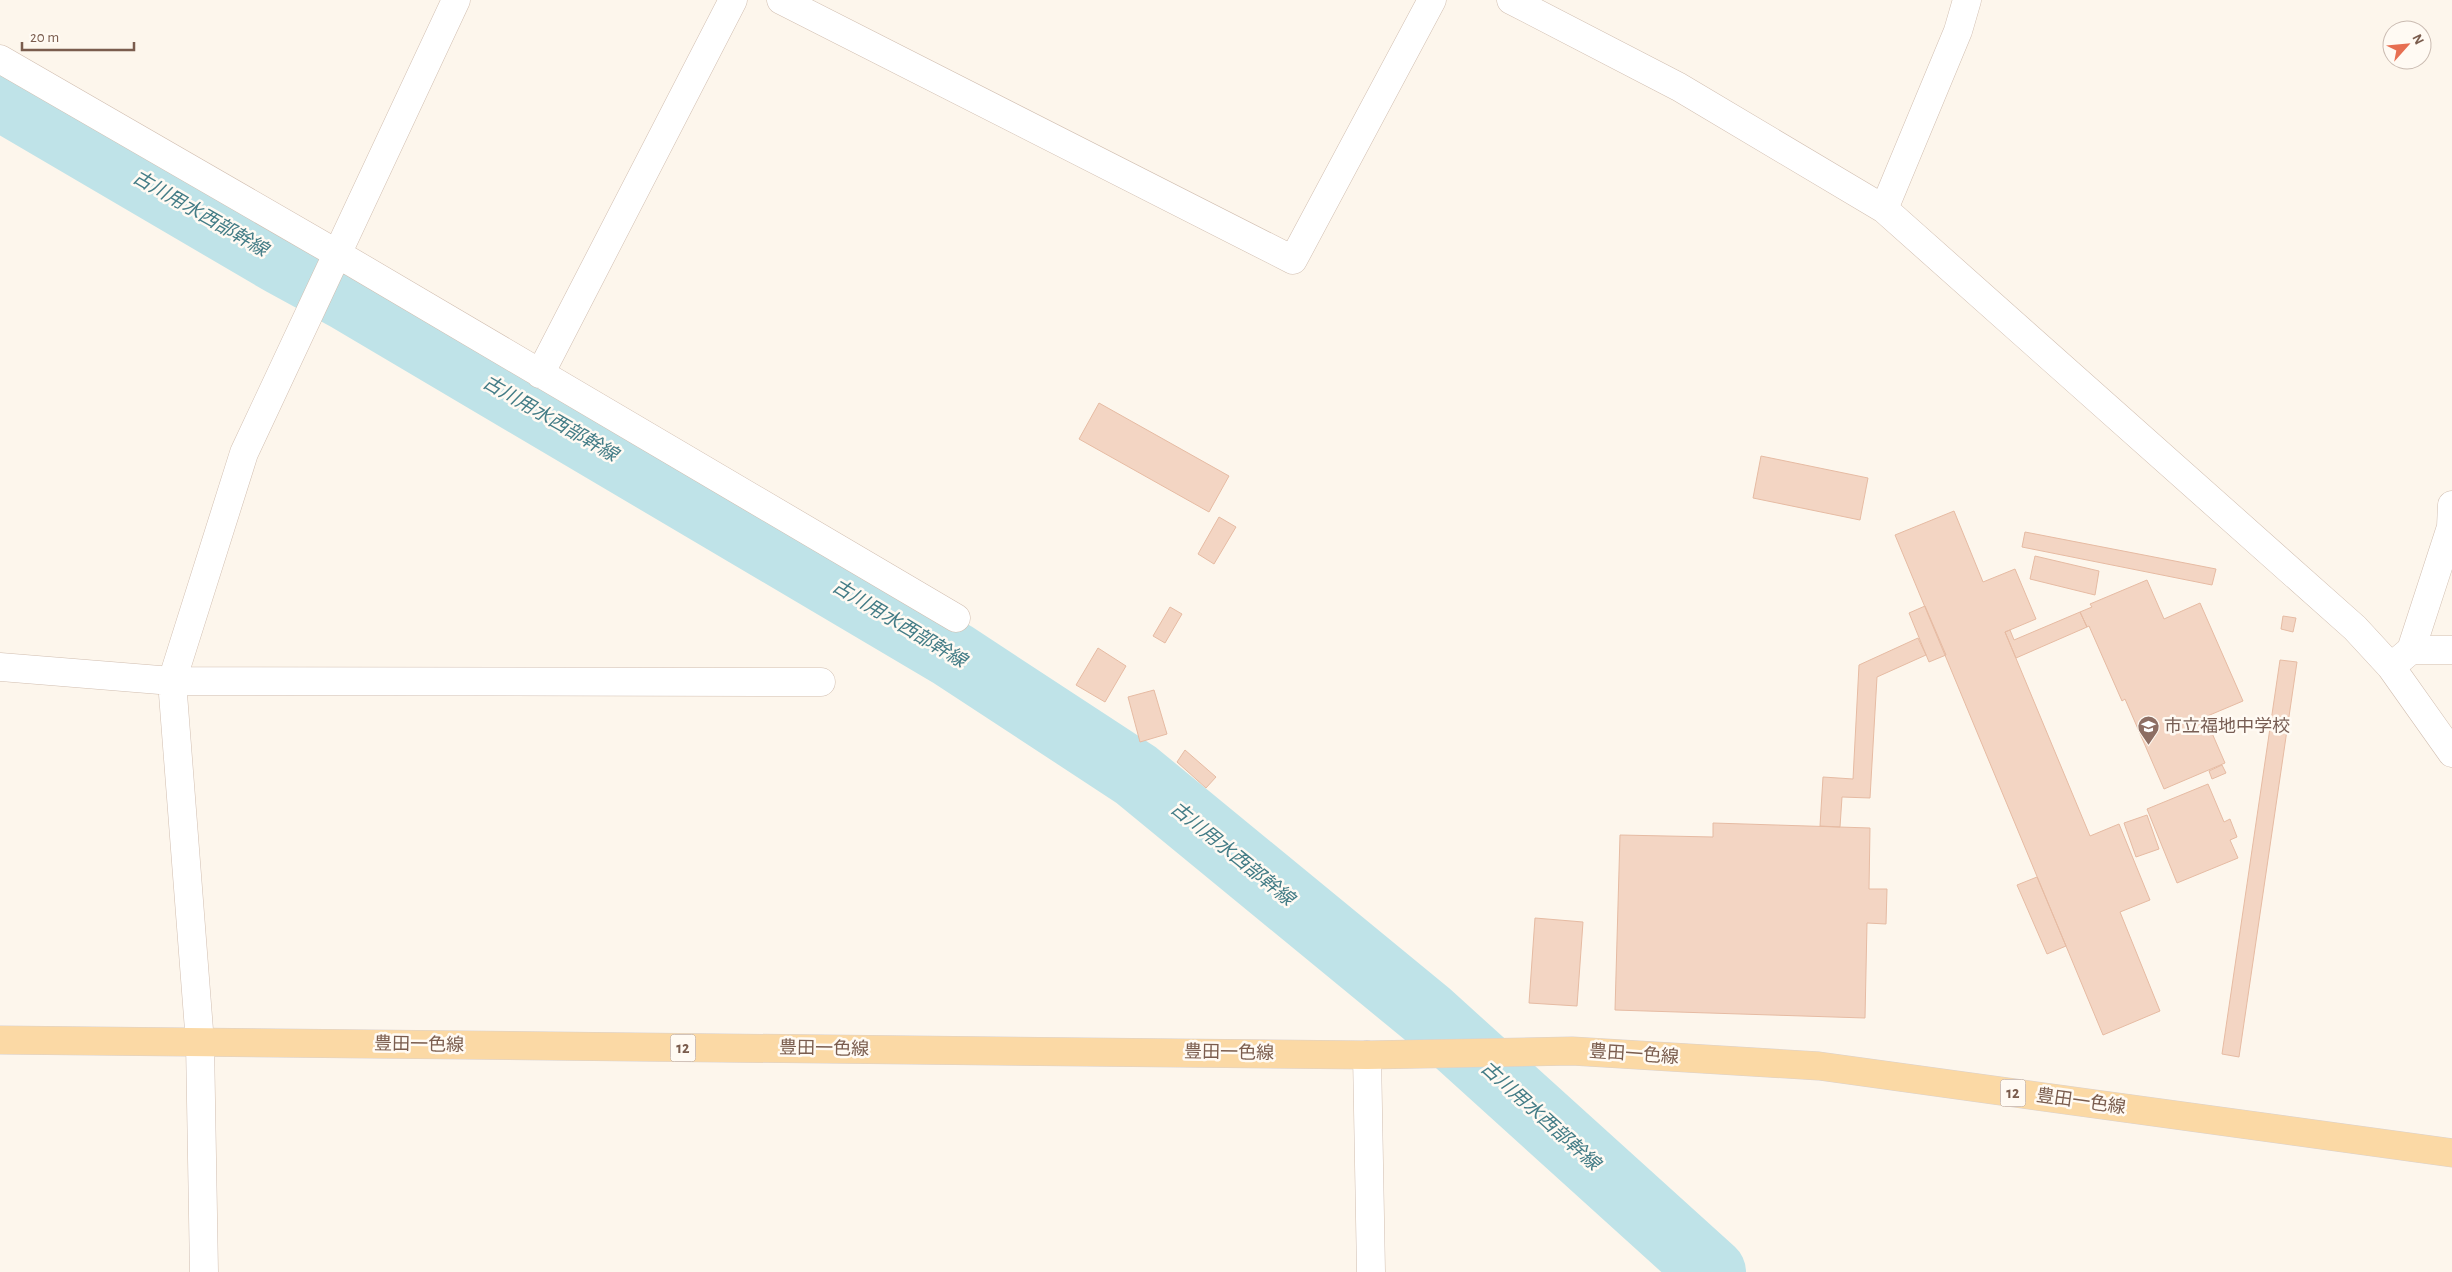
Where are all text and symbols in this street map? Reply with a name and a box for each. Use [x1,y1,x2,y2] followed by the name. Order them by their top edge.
[22,20,135,52] scale bar
[2382,20,2432,70] north arrow
[30,30,59,45] text: 20 m
[2409,32,2426,47] text: N
[129,167,273,261] water label: 古川用水西部幹線
[479,372,623,466] water label: 古川用水西部幹線
[829,576,971,672] water label: 古川用水西部幹線
[2136,715,2160,746] school or university icon: 市立福地中学校
[2164,716,2290,736] place label: 市立福地中学校
[1167,798,1299,910] water label: 古川用水西部幹線
[374,1033,464,1055] street label: 豊田一色線
[670,1034,696,1062] road number: 12
[779,1037,869,1059] street label: 豊田一色線
[1184,1041,1274,1063] street label: 豊田一色線
[1588,1041,1680,1067] street label: 豊田一色線
[1477,1057,1605,1175] water label: 古川用水西部幹線
[2000,1080,2026,1106] road number: 12
[2035,1085,2127,1117] street label: 豊田一色線

